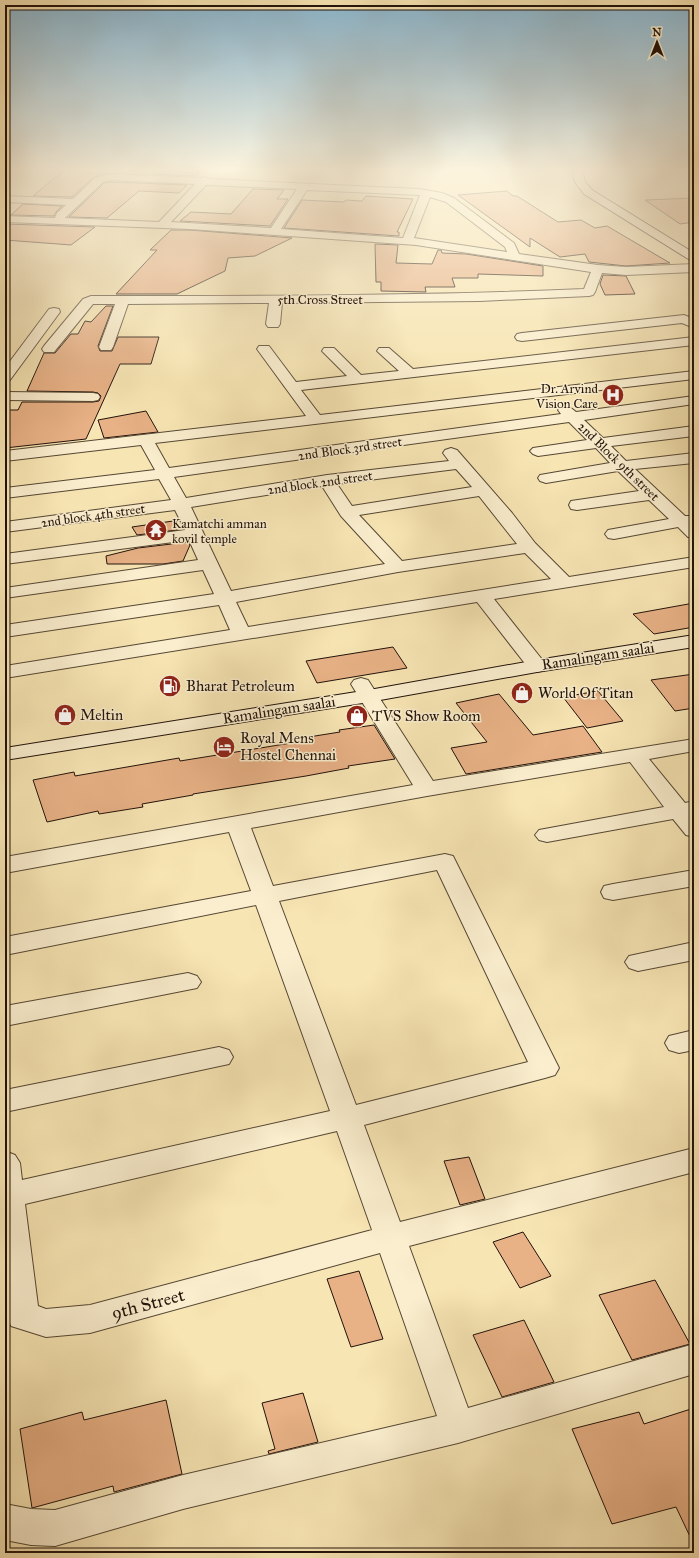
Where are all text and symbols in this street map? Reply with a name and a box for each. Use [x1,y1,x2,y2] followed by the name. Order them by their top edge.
[637,22,677,62] north arrow
[652,26,662,39] text: N
[277,292,363,308] street label: 5th Cross Street
[535,381,599,412] place label: Dr. Arvind Vision Care
[600,382,626,408] hospital icon: Dr. Arvind Vision Care
[574,419,663,505] street label: 2nd Block 9th street
[297,434,403,464] street label: 2nd Block 3rd street
[267,468,374,498] street label: 2nd block 2nd street
[40,501,147,531] street label: 2nd block 4th street
[172,516,267,547] place label: Kamatchi amman kovil temple
[143,517,169,543] temple icon: Kamatchi amman kovil temple
[540,638,656,674] street label: Ramalingam saalai
[157,673,183,699] fuel station icon: Bharat Petroleum
[186,677,295,695] place label: Bharat Petroleum
[509,680,535,706] shop icon: World Of Titan
[538,684,633,702] place label: World Of Titan
[221,692,337,728] street label: Ramalingam saalai
[52,702,78,728] shop icon: Meltin
[344,703,370,729] shop icon: TVS Show Room
[80,706,123,724] place label: Meltin
[372,707,481,725] place label: TVS Show Room
[240,729,336,764] place label: Royal Mens Hostel Chennai
[211,734,237,760] hotel icon: Royal Mens Hostel Chennai
[109,1284,187,1324] street label: 9th Street

